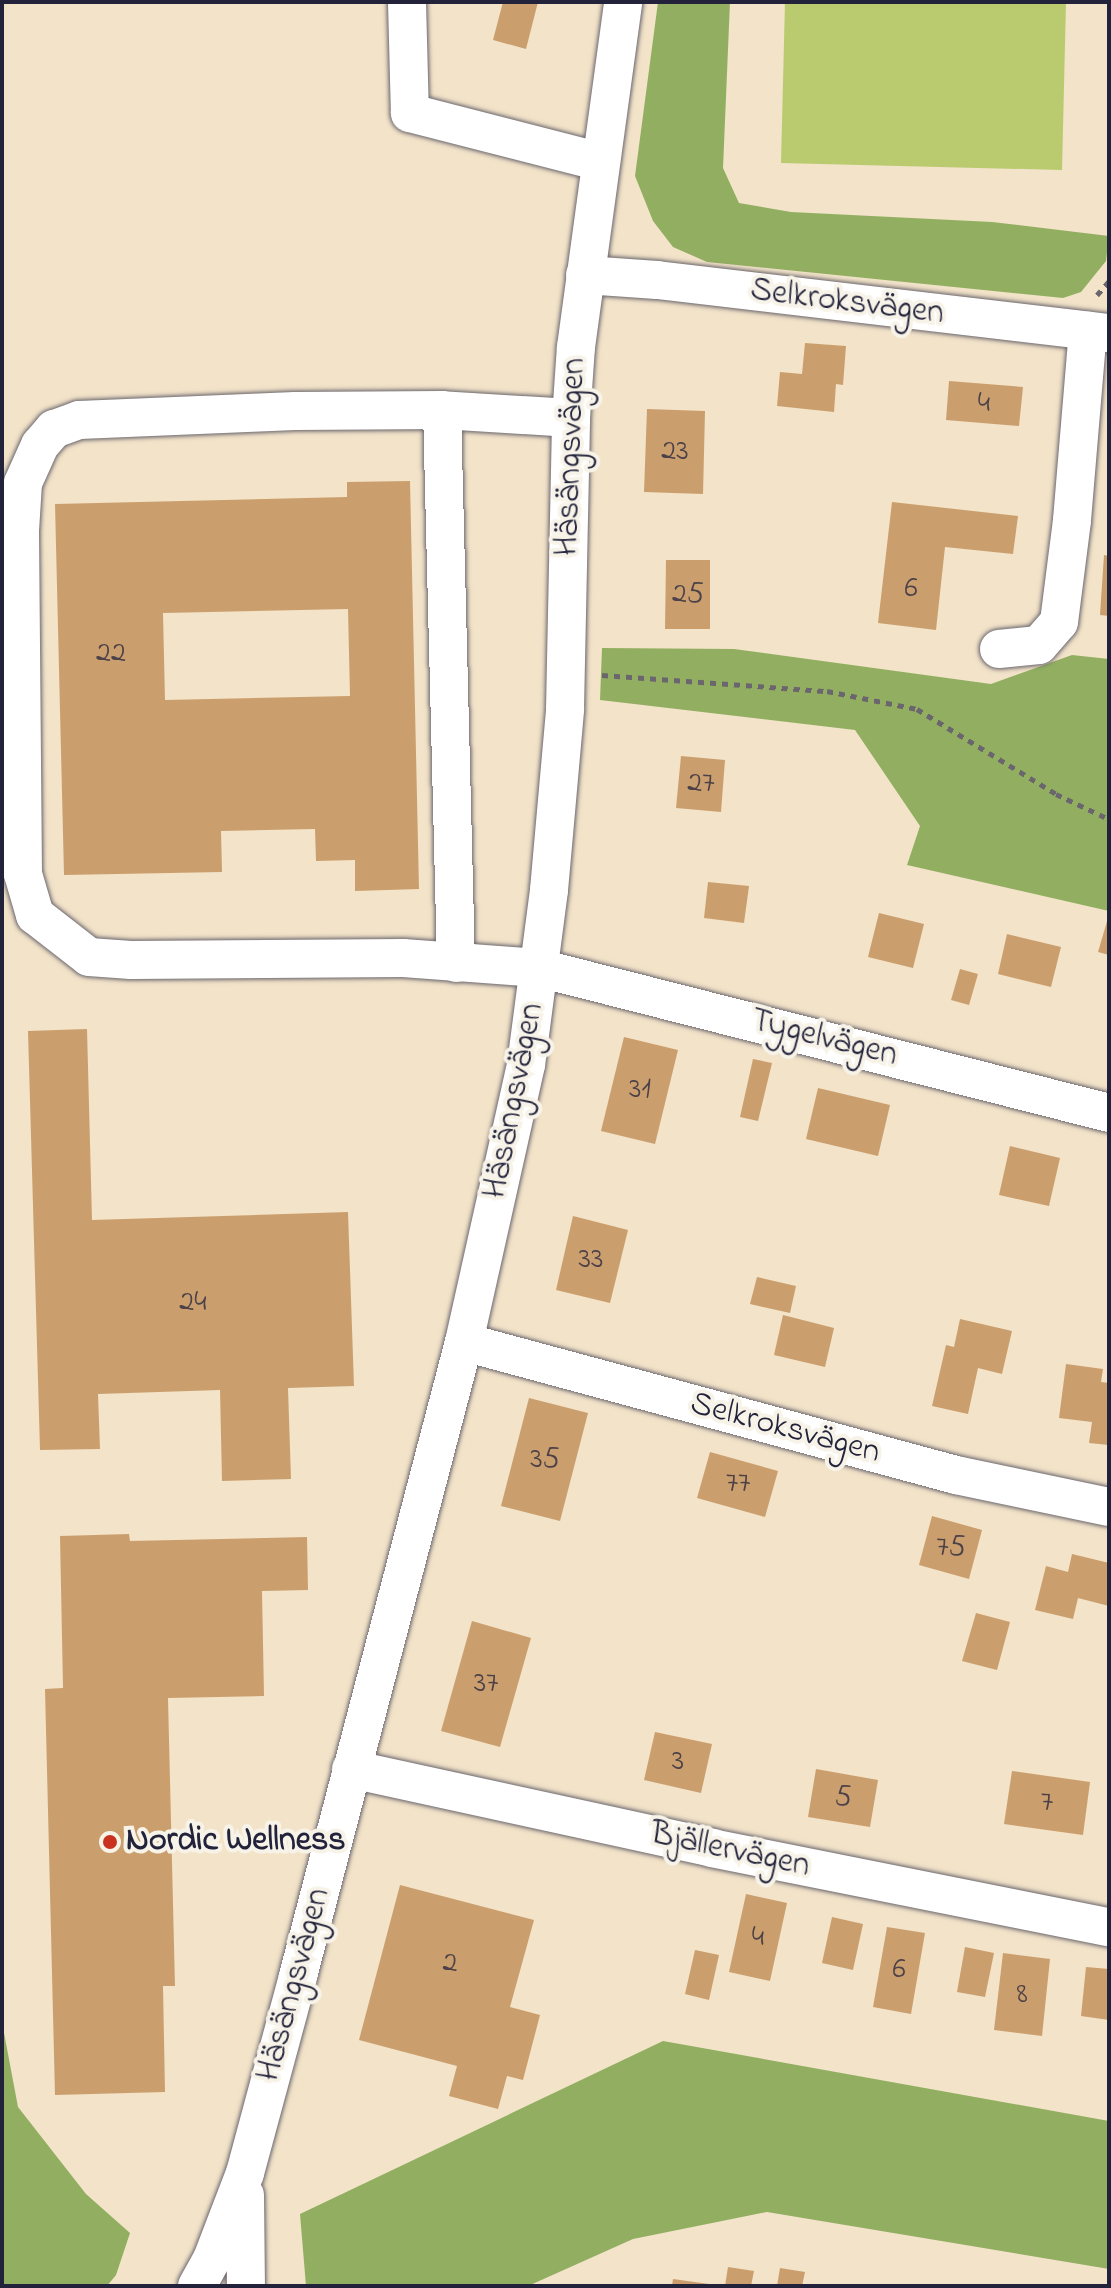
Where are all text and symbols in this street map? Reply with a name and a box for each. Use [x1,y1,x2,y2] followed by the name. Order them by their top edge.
[748,271,946,335] street label: Selkroksvägen
[548,357,596,557] street label: Häsängsvägen
[978,386,990,422] house number: 4
[661,434,689,470] house number: 23
[904,571,918,607] house number: 6
[672,577,704,613] house number: 25
[96,636,126,672] house number: 22
[687,766,715,802] house number: 27
[476,1000,554,1202] street label: Häsängsvägen
[747,1001,901,1077] street label: Tygelvägen
[629,1072,651,1108] house number: 31
[579,1242,603,1278] house number: 33
[179,1285,207,1321] house number: 24
[686,1384,884,1474] street label: Selkroksvägen
[530,1442,560,1478] house number: 35
[726,1466,750,1502] house number: 77
[936,1530,966,1566] house number: 75
[474,1666,498,1702] house number: 37
[672,1744,684,1780] house number: 3
[834,1780,852,1816] house number: 5
[1041,1785,1053,1821] house number: 7
[647,1814,813,1888] street label: Bjällervägen
[126,1822,346,1862] place label: Nordic Wellness
[101,1833,119,1851] marker: Nordic Wellness
[250,1884,340,2086] street label: Häsängsvägen
[752,1920,764,1956] house number: 4
[443,1946,457,1982] house number: 2
[892,1952,906,1988] house number: 6
[1016,1977,1028,2013] house number: 8

